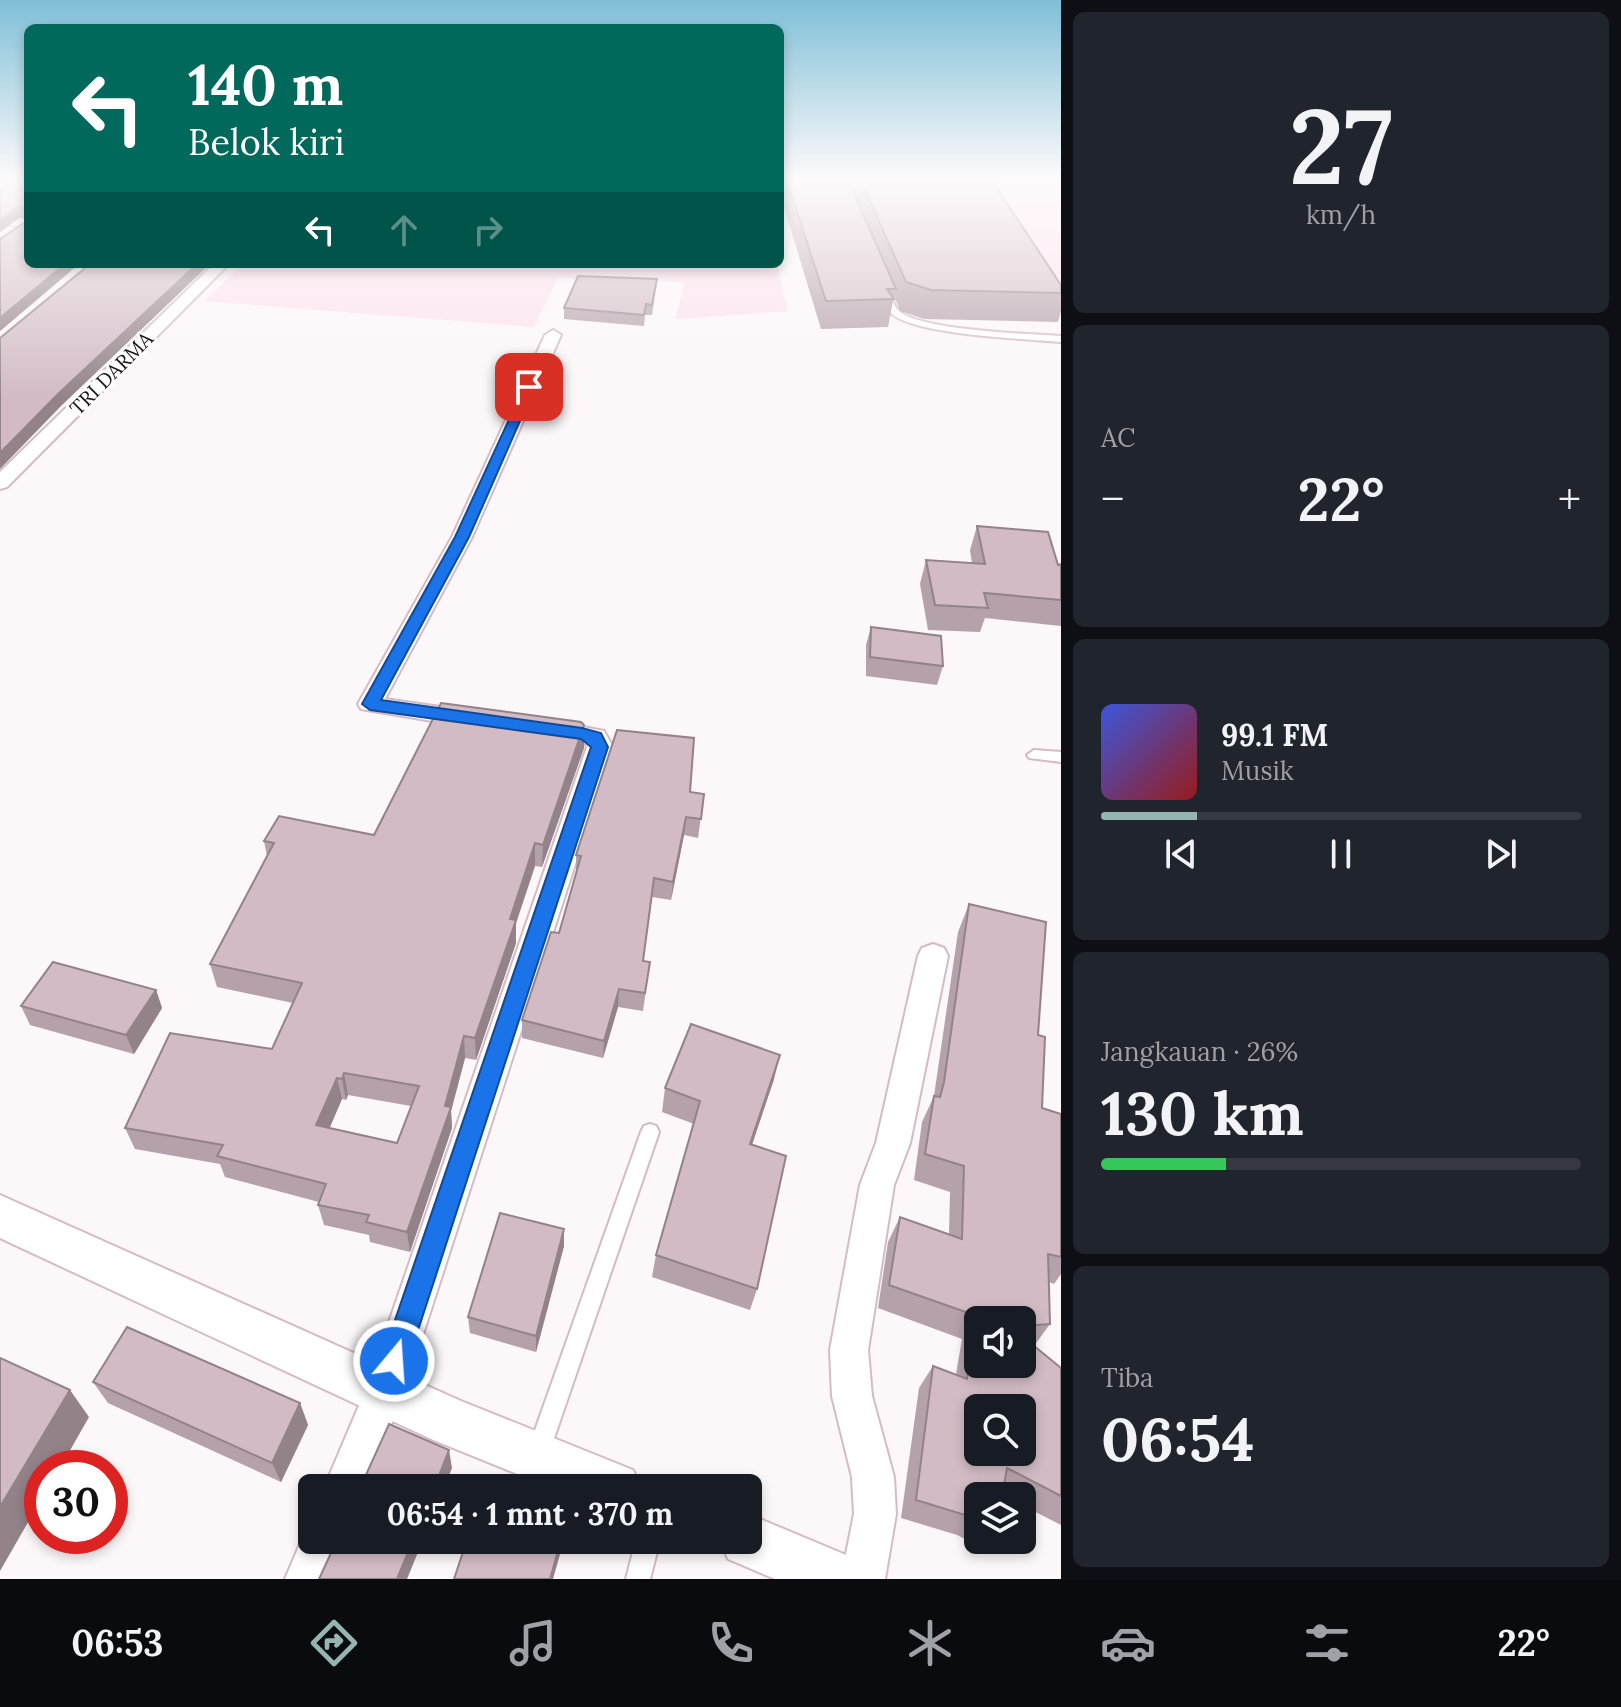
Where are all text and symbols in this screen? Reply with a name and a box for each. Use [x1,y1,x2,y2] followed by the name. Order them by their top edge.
[188,49,343,120] text: 140 m
[56,56,160,160] icon: left
[1289,79,1393,212] text: 27
[188,119,345,165] text: Belok kiri
[1306,198,1376,231] text: km/h
[298,208,342,252] icon: left
[382,208,426,252] icon: ahead
[466,208,510,252] icon: right
[64,326,158,420] street label: TRI DARMA
[495,353,563,421] pin
[507,365,551,409] icon: arrive
[1101,421,1135,454] text: AC
[1298,461,1384,537] text: 22°
[1101,471,1124,527] text: −
[1558,471,1581,527] text: +
[1221,716,1328,754] text: 99.1 FM
[1221,754,1294,787] text: Musik
[1159,832,1203,876] icon: previous
[1319,832,1363,876] icon: pause
[1479,832,1523,876] icon: next
[1101,1035,1298,1068] text: Jangkauan · 26%
[1101,1075,1304,1151] text: 130 km
[964,1306,1036,1554] map controls
[964,1306,1036,1378] button: sound
[352,1319,436,1403] position arrow
[1101,1361,1154,1394] text: Tiba
[964,1394,1036,1466] button: search
[1101,1401,1255,1477] text: 06:54
[24,1450,128,1554] speed limit sign: 30
[964,1482,1036,1554] button: layers
[387,1495,673,1533] text: 06:54 · 1 mnt · 370 m
[306,1615,362,1671] icon: directions
[505,1615,561,1671] icon: music
[703,1615,759,1671] icon: phone
[902,1615,958,1671] icon: climate
[1100,1615,1156,1671] icon: car
[1299,1615,1355,1671] icon: filters
[71,1620,163,1666] text: 06:53
[1498,1620,1550,1666] text: 22°

